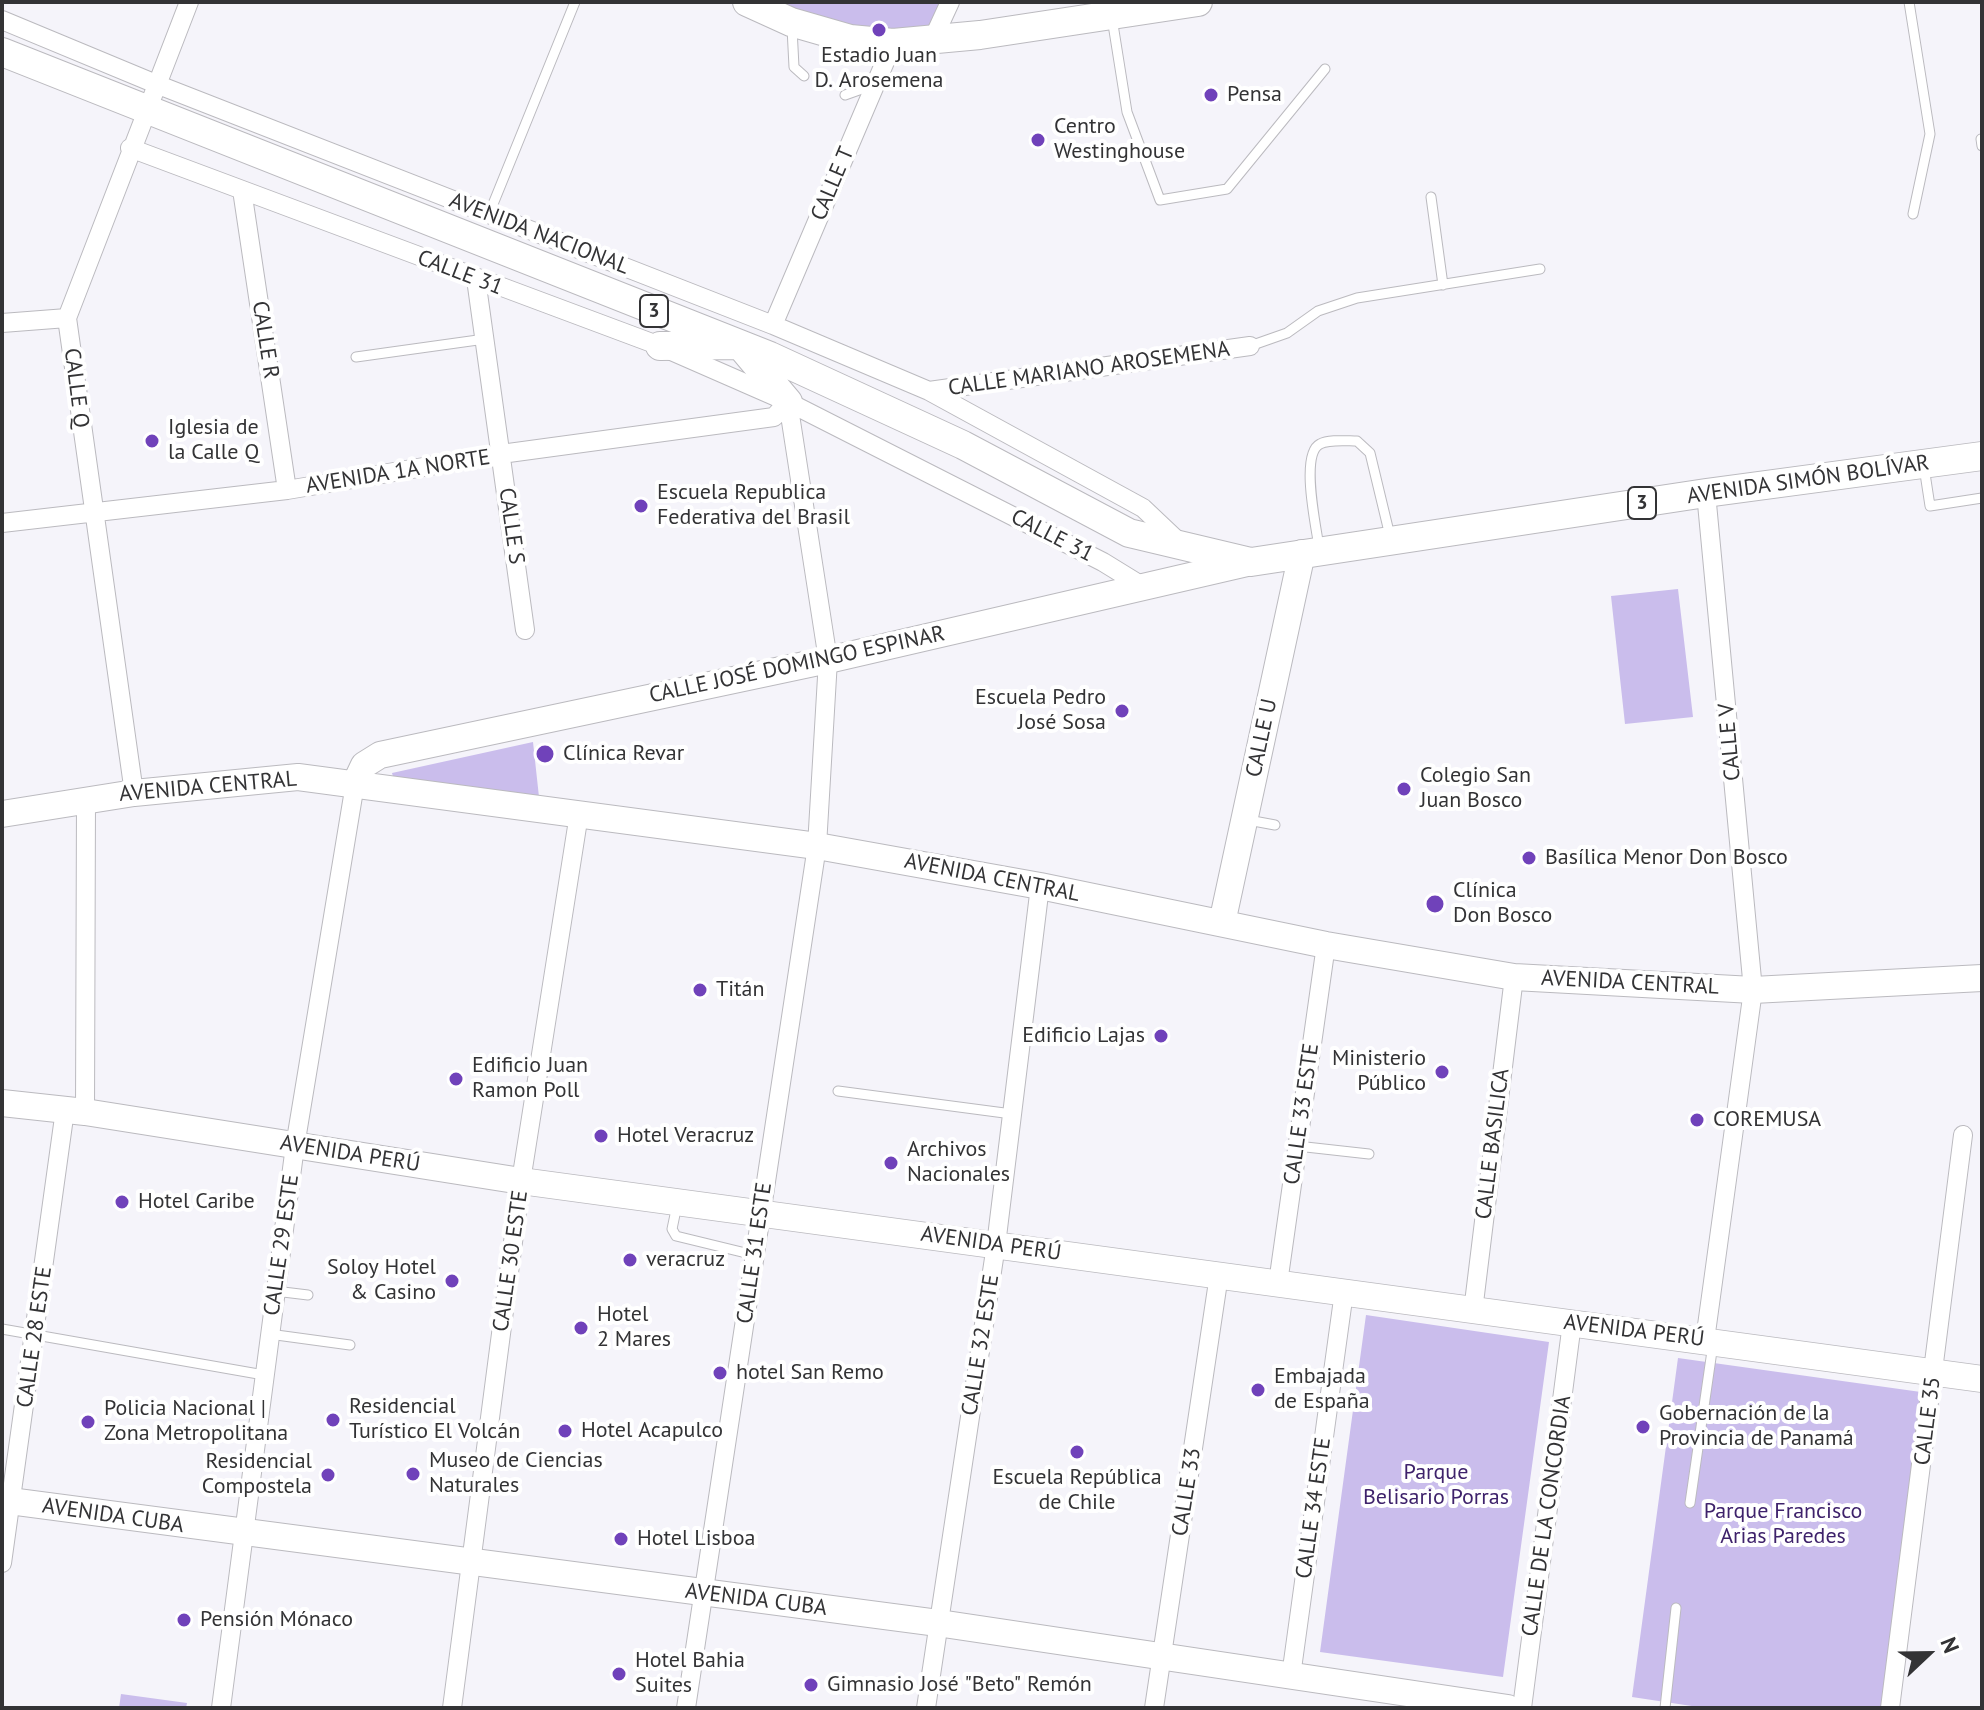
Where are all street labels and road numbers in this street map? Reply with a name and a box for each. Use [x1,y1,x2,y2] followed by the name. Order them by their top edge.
[806,143,860,225] street label: CALLE T
[446,188,632,280] street label: AVENIDA NACIONAL
[414,245,506,301] street label: CALLE 31
[640,295,668,327] road number: 3
[246,299,284,381] street label: CALLE R
[947,336,1231,402] street label: CALLE MARIANO AROSEMENA
[58,347,94,429] street label: CALLE Q
[304,444,492,500] street label: AVENIDA 1A NORTE
[1685,450,1931,510] street label: AVENIDA SIMÓN BOLÍVAR
[493,486,529,566] street label: CALLE S
[1628,487,1656,519] road number: 3
[1006,504,1098,568] street label: CALLE 31
[647,621,947,709] street label: CALLE JOSÉ DOMINGO ESPINAR
[1241,696,1283,780] street label: CALLE U
[1713,702,1747,782] street label: CALLE V
[118,766,298,808] street label: AVENIDA CENTRAL
[902,848,1082,908] street label: AVENIDA CENTRAL
[1540,965,1720,1001] street label: AVENIDA CENTRAL
[1279,1042,1325,1186] street label: CALLE 33 ESTE
[1471,1067,1515,1221] street label: CALLE BASILICA
[278,1130,422,1178] street label: AVENIDA PERÚ
[259,1173,305,1317] street label: CALLE 29 ESTE
[732,1181,778,1325] street label: CALLE 31 ESTE
[488,1189,534,1333] street label: CALLE 30 ESTE
[919,1221,1063,1267] street label: AVENIDA PERÚ
[12,1265,58,1409] street label: CALLE 28 ESTE
[957,1273,1005,1417] street label: CALLE 32 ESTE
[1562,1309,1706,1353] street label: AVENIDA PERÚ
[1909,1375,1947,1467] street label: CALLE 35
[1517,1394,1577,1638] street label: CALLE DE LA CONCORDIA
[1291,1436,1337,1580] street label: CALLE 34 ESTE
[1167,1446,1207,1538] street label: CALLE 33
[41,1493,185,1539] street label: AVENIDA CUBA
[684,1578,828,1622] street label: AVENIDA CUBA

